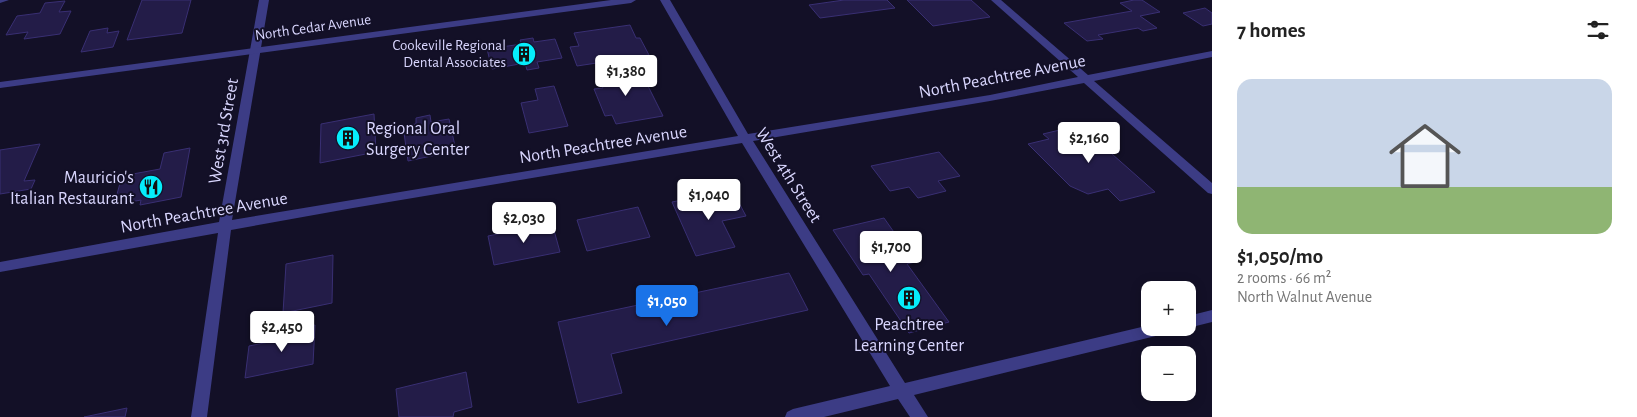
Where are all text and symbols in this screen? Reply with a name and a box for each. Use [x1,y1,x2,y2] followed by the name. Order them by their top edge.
[254,12,372,43] street label: North Cedar Avenue
[1584,16,1612,44] icon: filters
[1237,20,1306,41] text: 7 homes
[392,38,506,70] place label: Cookeville Regional Dental Associates
[511,41,537,67] building icon: Cookeville Regional Dental Associates
[917,52,1087,102] street label: North Peachtree Avenue
[585,54,667,97] pin: $1,380
[606,63,646,79] text: $1,380
[206,77,242,185] street label: West 3rd Street
[1380,111,1470,201] icon: home
[366,120,469,159] place label: Regional Oral Surgery Center
[1048,121,1130,164] pin: $2,160
[518,123,688,167] street label: North Peachtree Avenue
[335,125,361,151] building icon: Regional Oral Surgery Center
[752,125,825,226] street label: West 4th Street
[1069,130,1109,146] text: $2,160
[10,169,134,208] place label: Mauricio's Italian Restaurant
[138,174,164,200] restaurant icon: Mauricio's Italian Restaurant
[668,178,750,221] pin: $1,040
[688,187,730,203] text: $1,040
[119,189,289,237] street label: North Peachtree Avenue
[483,202,565,244] pin: $2,030
[503,210,545,226] text: $2,030
[850,230,932,273] pin: $1,700
[871,239,911,255] text: $1,700
[1237,246,1323,267] text: $1,050/mo
[1237,270,1331,286] text: 2 rooms · 66 m²
[1141,281,1196,401] map controls
[1141,281,1196,336] button: +
[626,284,708,327] pin: $1,050
[896,285,922,311] building icon: Peachtree Learning Center
[1237,289,1372,305] text: North Walnut Avenue
[647,293,687,309] text: $1,050
[241,310,323,353] pin: $2,450
[854,316,964,355] place label: Peachtree Learning Center
[261,319,303,335] text: $2,450
[1141,346,1196,401] button: −

